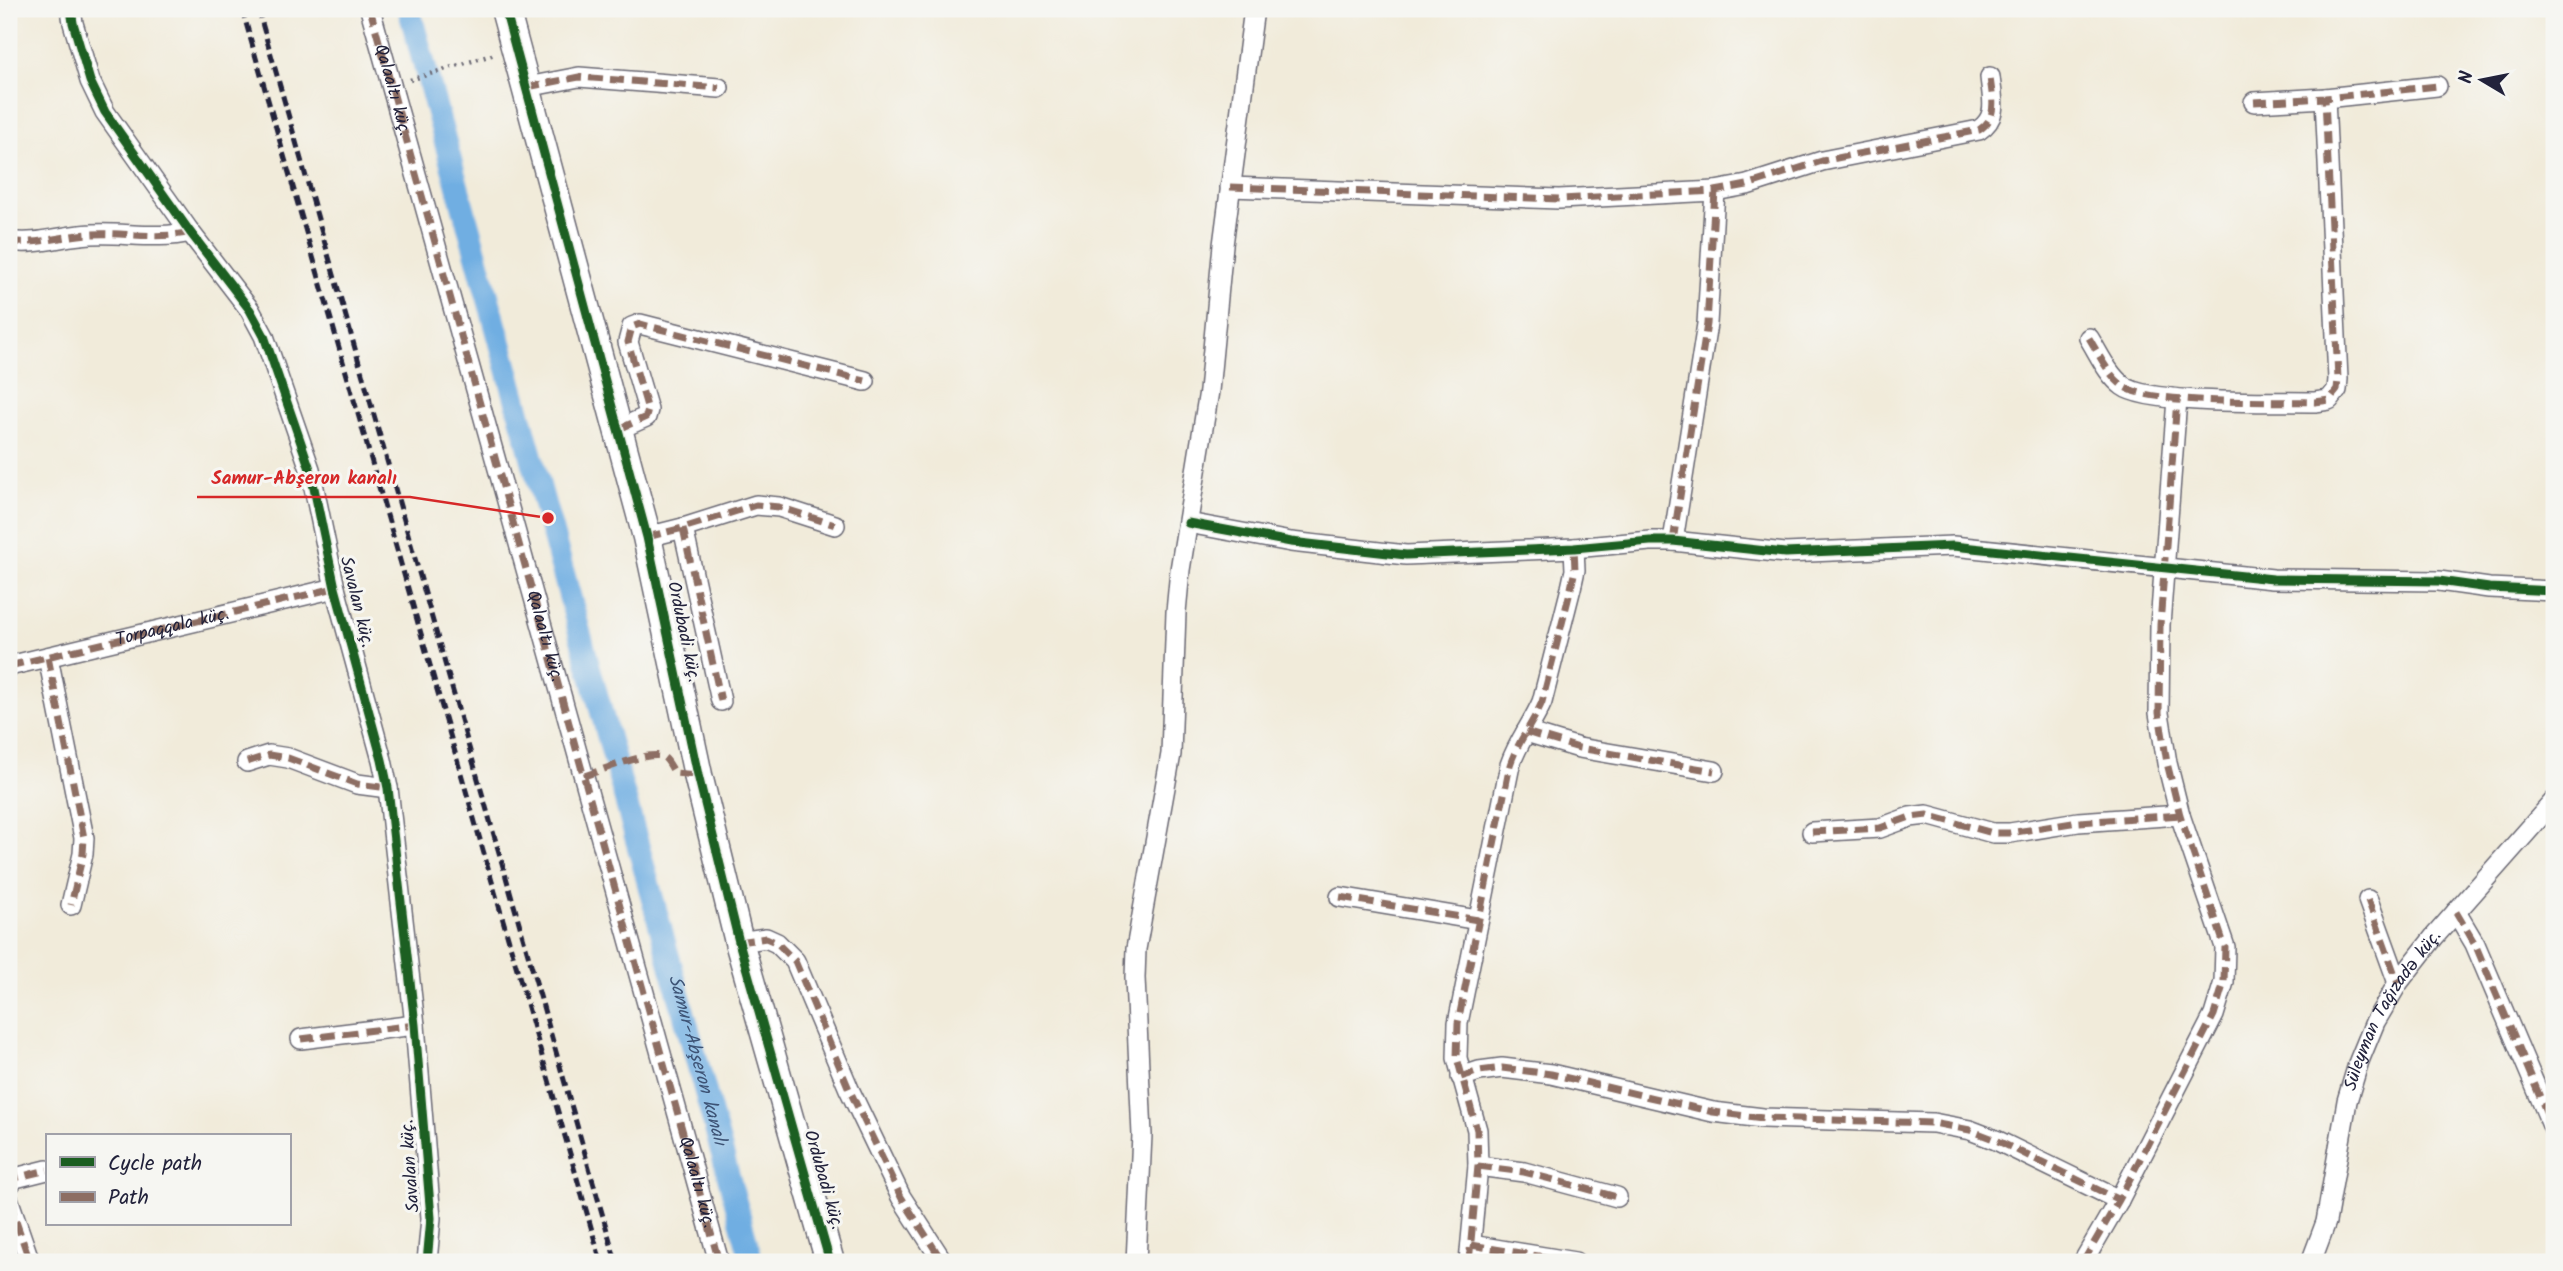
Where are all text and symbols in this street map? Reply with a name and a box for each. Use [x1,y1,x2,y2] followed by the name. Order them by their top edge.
[366,41,419,139] street label: Qalaaltı küç.
[2448,46,2518,116] north arrow
[2451,69,2483,86] text: N
[197,457,410,497] callout: Samur-Abşeron kanalı
[211,464,397,494] text: Samur-Abşeron kanalı
[331,553,381,651] street label: Savalan küç.
[658,579,708,685] street label: Ordubadi küç.
[518,587,571,685] street label: Qalaaltı küç.
[113,599,232,654] street label: Torpaqqala küç.
[2336,923,2449,1094] street label: Süleyman Tağızadə küç.
[659,972,735,1151] water label: Samur-Abşeron kanalı
[393,1119,429,1213] street label: Savalan küç.
[795,1127,851,1233] street label: Ordubadi küç.
[670,1133,723,1232] street label: Qalaaltı küç.
[46,1134,290,1226] legend
[108,1148,202,1181] text: Cycle path
[108,1182,149,1215] text: Path

